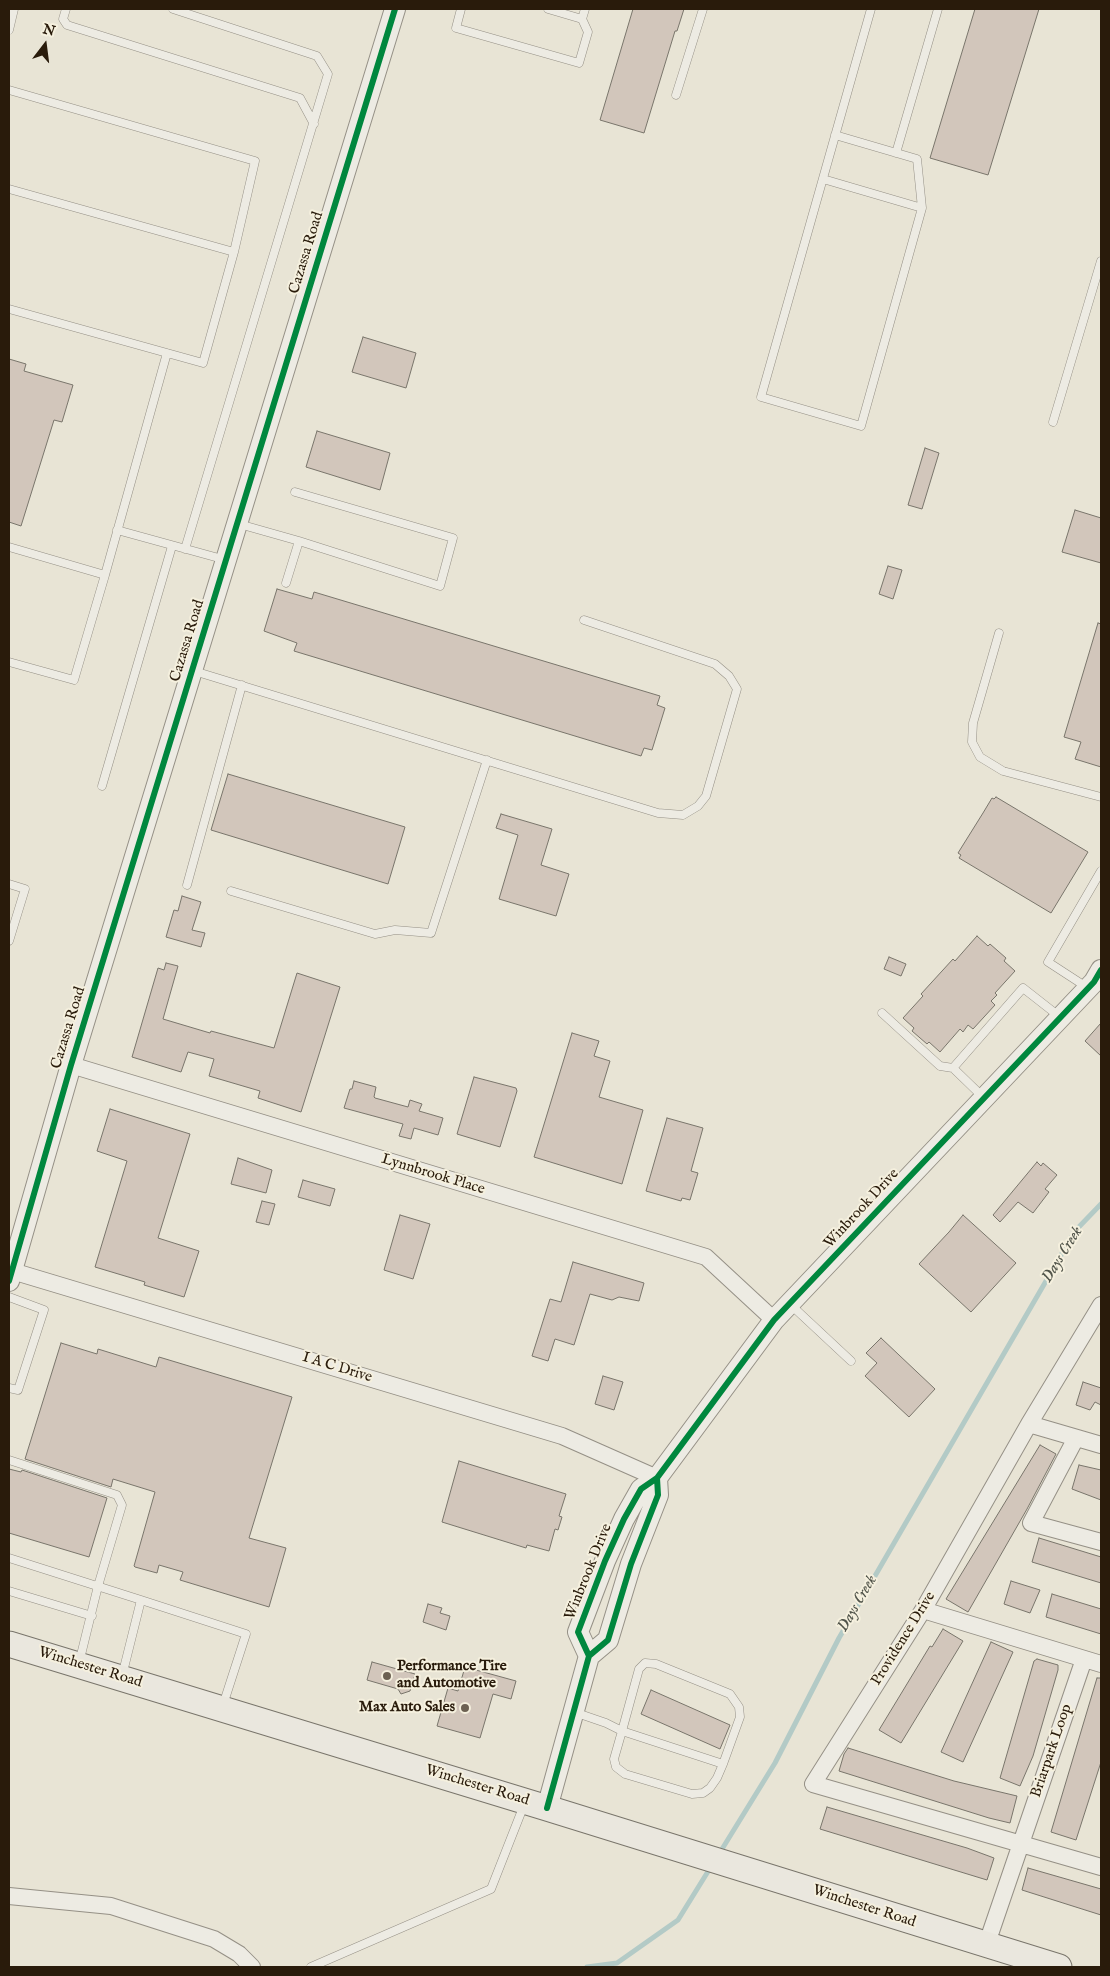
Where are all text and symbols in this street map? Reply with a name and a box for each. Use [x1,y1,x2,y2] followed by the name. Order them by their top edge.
[20,20,70,70] north arrow
[41,20,57,41] text: N
[286,210,328,296] street label: Cazassa Road
[167,598,209,684] street label: Cazassa Road
[48,985,90,1071] street label: Cazassa Road
[379,1151,487,1199] street label: Lynnbrook Place
[821,1166,903,1252] street label: Winbrook Drive
[1038,1224,1088,1286] water label: Days Creek
[300,1349,374,1387] street label: I A C Drive
[562,1521,616,1623] street label: Winbrook Drive
[834,1572,882,1636] water label: Days Creek
[868,1589,940,1689] street label: Providence Drive
[36,1644,144,1692] street label: Winchester Road
[397,1658,507,1693] place label: Performance Tire and Automotive
[381,1670,393,1682] marker: Performance Tire and Automotive
[359,1699,455,1717] place label: Max Auto Sales
[459,1702,471,1714] marker: Max Auto Sales
[1028,1702,1076,1800] street label: Briarpark Loop
[423,1762,531,1810] street label: Winchester Road
[810,1882,918,1932] street label: Winchester Road

